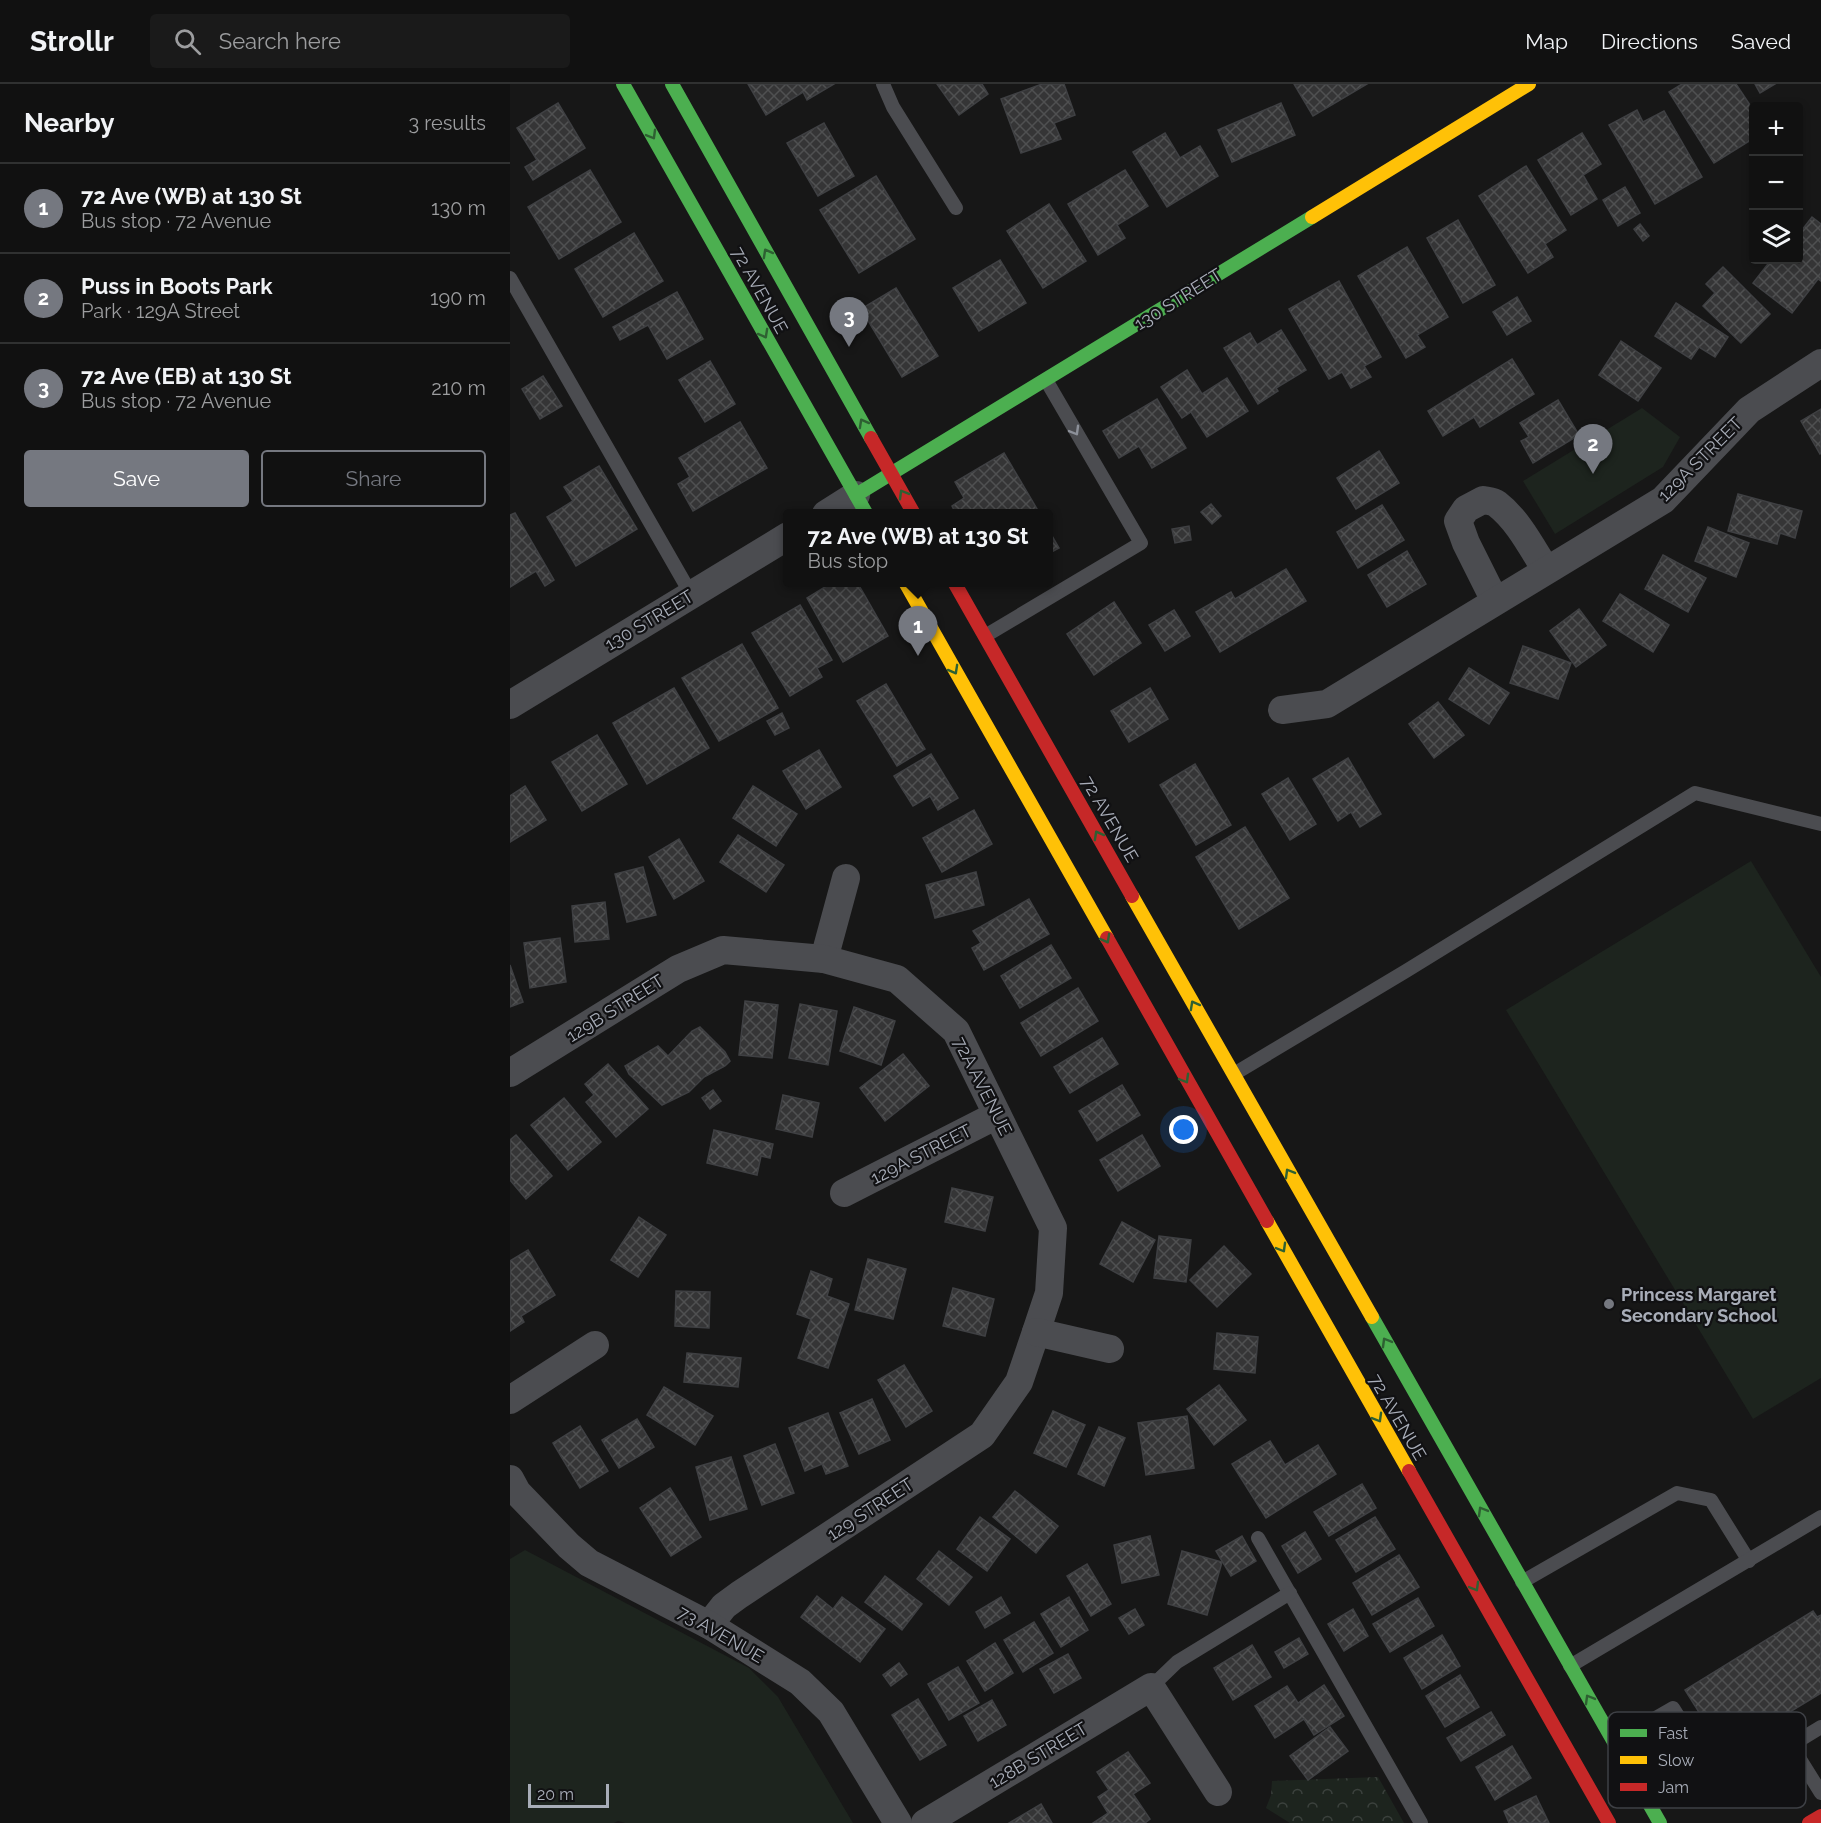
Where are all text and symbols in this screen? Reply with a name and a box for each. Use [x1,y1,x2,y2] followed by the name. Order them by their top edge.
[150,14,570,68] search box
[30,25,114,58] text: Strollr
[171,25,204,58] icon: search
[219,28,341,54] text: Search here
[1525,29,1568,54] text: Map
[1601,29,1698,54] text: Directions
[1731,29,1791,54] text: Saved
[1749,102,1803,264] map controls
[1749,102,1803,156] button: +
[24,108,114,138] text: Nearby
[408,111,486,135] text: 3 results
[644,129,656,139] one-way arrow
[1749,156,1803,210] button: −
[81,183,302,209] text: 72 Ave (WB) at 130 St
[39,196,48,220] text: 1
[431,196,486,220] text: 130 m
[81,209,271,233] text: Bus stop · 72 Avenue
[1749,210,1803,264] button: layers
[728,243,792,337] street label: 72 AVENUE
[763,249,774,260] one-way arrow
[1130,264,1226,334] street label: 130 STREET
[81,273,273,299] text: Puss in Boots Park
[38,286,49,310] text: 2
[430,286,486,310] text: 190 m
[830,298,868,347] pin: 3
[81,299,240,323] text: Park · 129A Street
[757,328,768,338] one-way arrow
[81,363,292,389] text: 72 Ave (EB) at 130 St
[38,376,49,400] text: 3
[431,376,486,400] text: 210 m
[81,389,271,413] text: Bus stop · 72 Avenue
[1654,413,1746,505] street label: 129A STREET
[859,419,870,429] one-way arrow
[1574,424,1612,474] pin: 2
[1068,425,1080,435] one-way arrow
[24,450,249,507] button: Save
[261,450,486,507] button: Share
[899,490,910,500] one-way arrow
[783,509,1053,587] popup
[808,523,1028,549] text: 72 Ave (WB) at 130 St
[808,549,888,573] text: Bus stop
[601,585,697,655] street label: 130 STREET
[898,606,938,656] pin: 1
[947,664,958,674] one-way arrow
[1077,772,1143,866] street label: 72 AVENUE
[1094,831,1106,841] one-way arrow
[1099,933,1110,943] one-way arrow
[562,970,668,1046] street label: 129B STREET
[1190,1001,1201,1011] one-way arrow
[949,1033,1017,1139] street label: 72A AVENUE
[1178,1073,1190,1083] one-way arrow
[1169,1115,1198,1144] your location
[867,1120,975,1188] street label: 129A STREET
[1285,1168,1297,1179] one-way arrow
[1275,1242,1286,1252] one-way arrow
[1621,1284,1777,1326] place label: Princess Margaret Secondary School
[1602,1297,1616,1311] marker: Princess Margaret Secondary School
[1382,1338,1393,1348] one-way arrow
[1365,1370,1431,1464] street label: 72 AVENUE
[1371,1412,1383,1422] one-way arrow
[823,1473,917,1545] street label: 129 STREET
[1478,1507,1490,1518] one-way arrow
[1468,1581,1479,1591] one-way arrow
[674,1601,768,1667] street label: 73 AVENUE
[1585,1695,1596,1705] one-way arrow
[1608,1712,1806,1808] legend
[985,1717,1091,1793] street label: 128B STREET
[1658,1724,1689,1743] text: Fast
[1658,1751,1694,1770] text: Slow
[1658,1778,1689,1797] text: Jam
[528,1781,609,1808] scale bar
[537,1785,574,1804] text: 20 m

